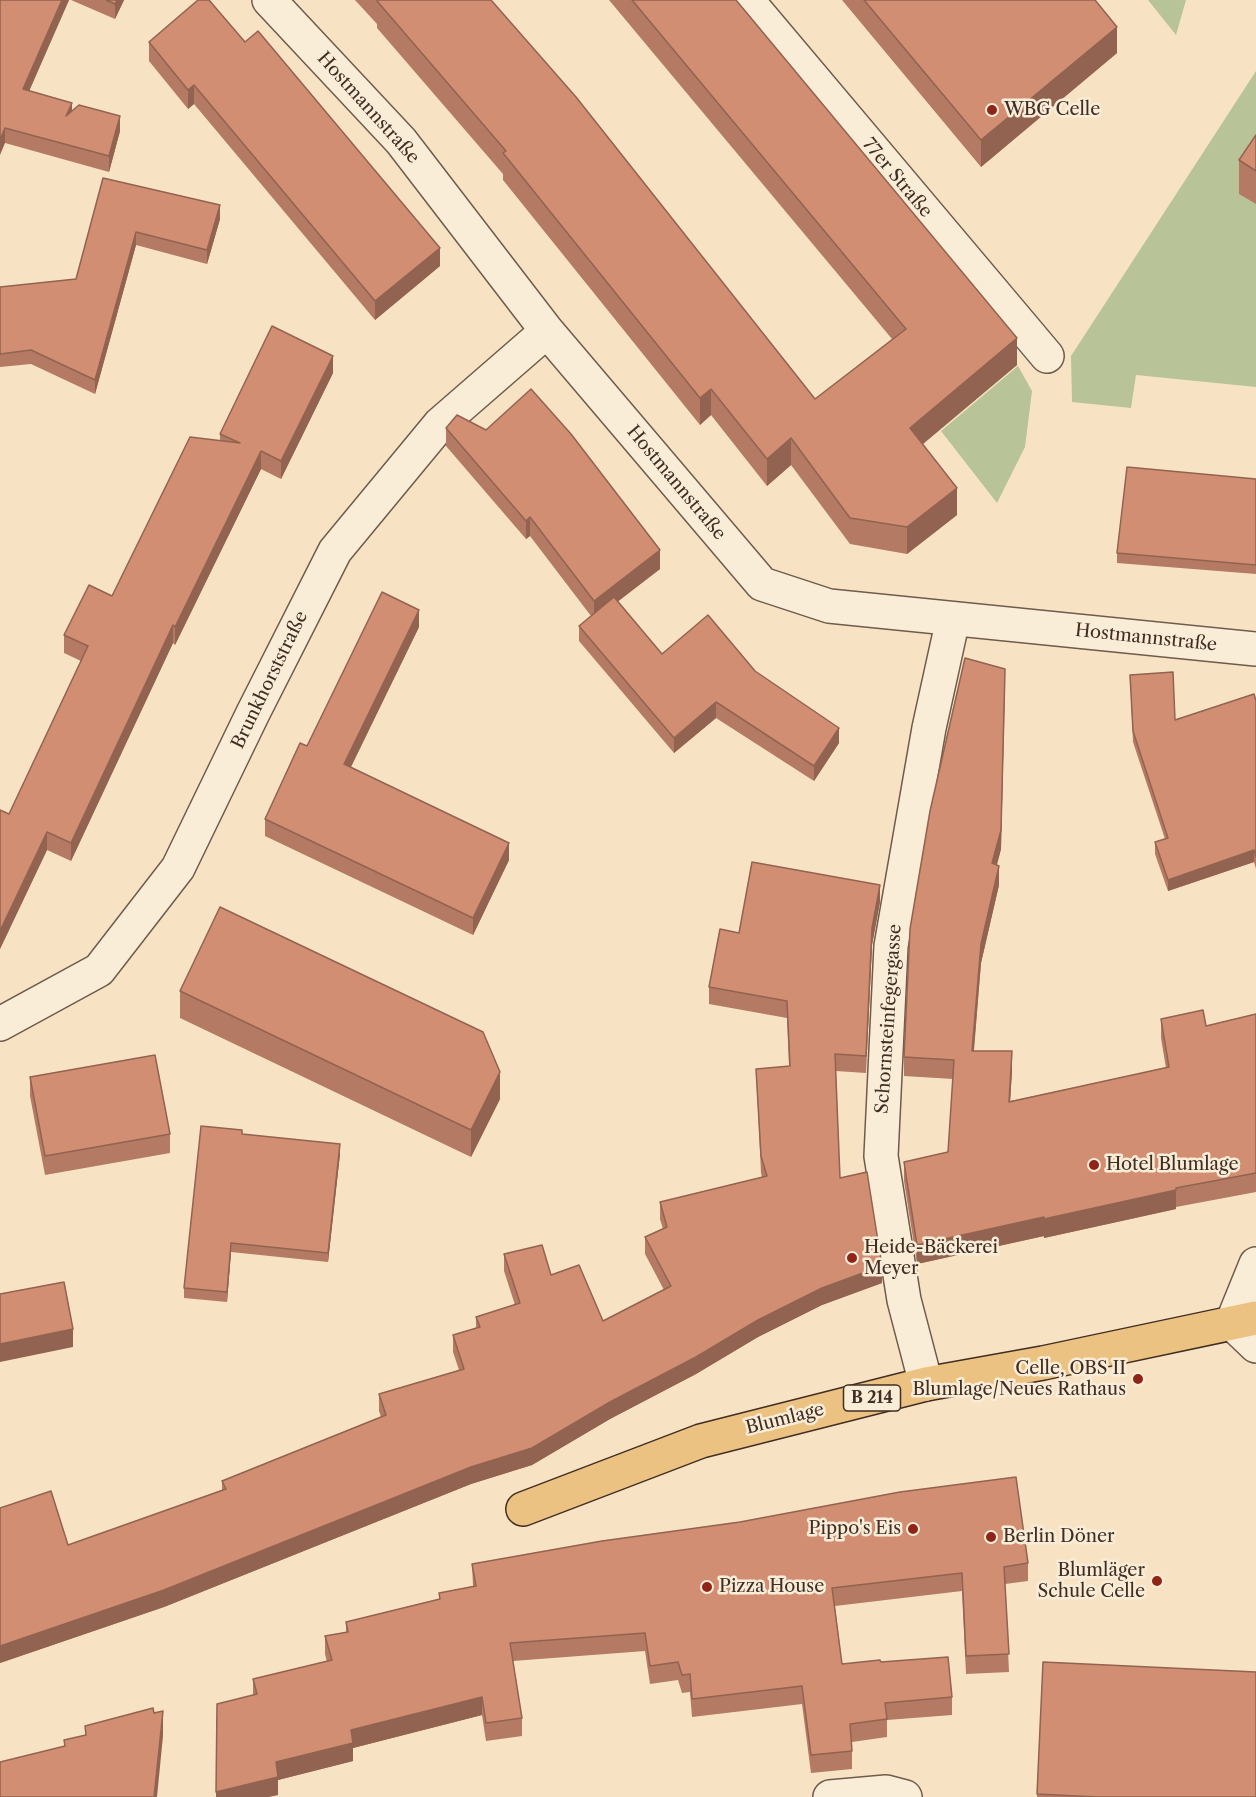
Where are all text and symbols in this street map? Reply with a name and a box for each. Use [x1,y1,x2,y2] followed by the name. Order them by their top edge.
[312,48,424,168] street label: Hostmannstraße
[1004,99,1100,121] place label: WBG Celle
[985,103,999,117] marker: WBG Celle
[858,134,936,222] street label: 77er Straße
[622,421,730,545] street label: Hostmannstraße
[227,608,313,752] street label: Brunkhorststraße
[1074,620,1218,656] street label: Hostmannstraße
[872,923,906,1115] street label: Schornsteinfegergasse
[1106,1154,1239,1176] place label: Hotel Blumlage
[1087,1158,1101,1172] marker: Hotel Blumlage
[864,1237,998,1280] place label: Heide-Bäckerei Meyer
[845,1251,859,1265] marker: Heide-Bäckerei Meyer
[913,1358,1126,1400] place label: Celle, OBS II Blumlage/Neues Rathaus
[1131,1372,1145,1386] marker: Celle, OBS II Blumlage/Neues Rathaus
[844,1385,900,1411] road number: B 214
[744,1399,826,1439] street label: Blumlage
[809,1518,901,1540] place label: Pippo's Eis
[906,1522,920,1536] marker: Pippo's Eis
[1003,1526,1115,1548] place label: Berlin Döner
[984,1530,998,1544] marker: Berlin Döner
[1037,1560,1145,1602] place label: Blumläger Schule Celle
[1150,1574,1164,1588] marker: Blumläger Schule Celle
[719,1576,824,1598] place label: Pizza House
[700,1580,714,1594] marker: Pizza House

